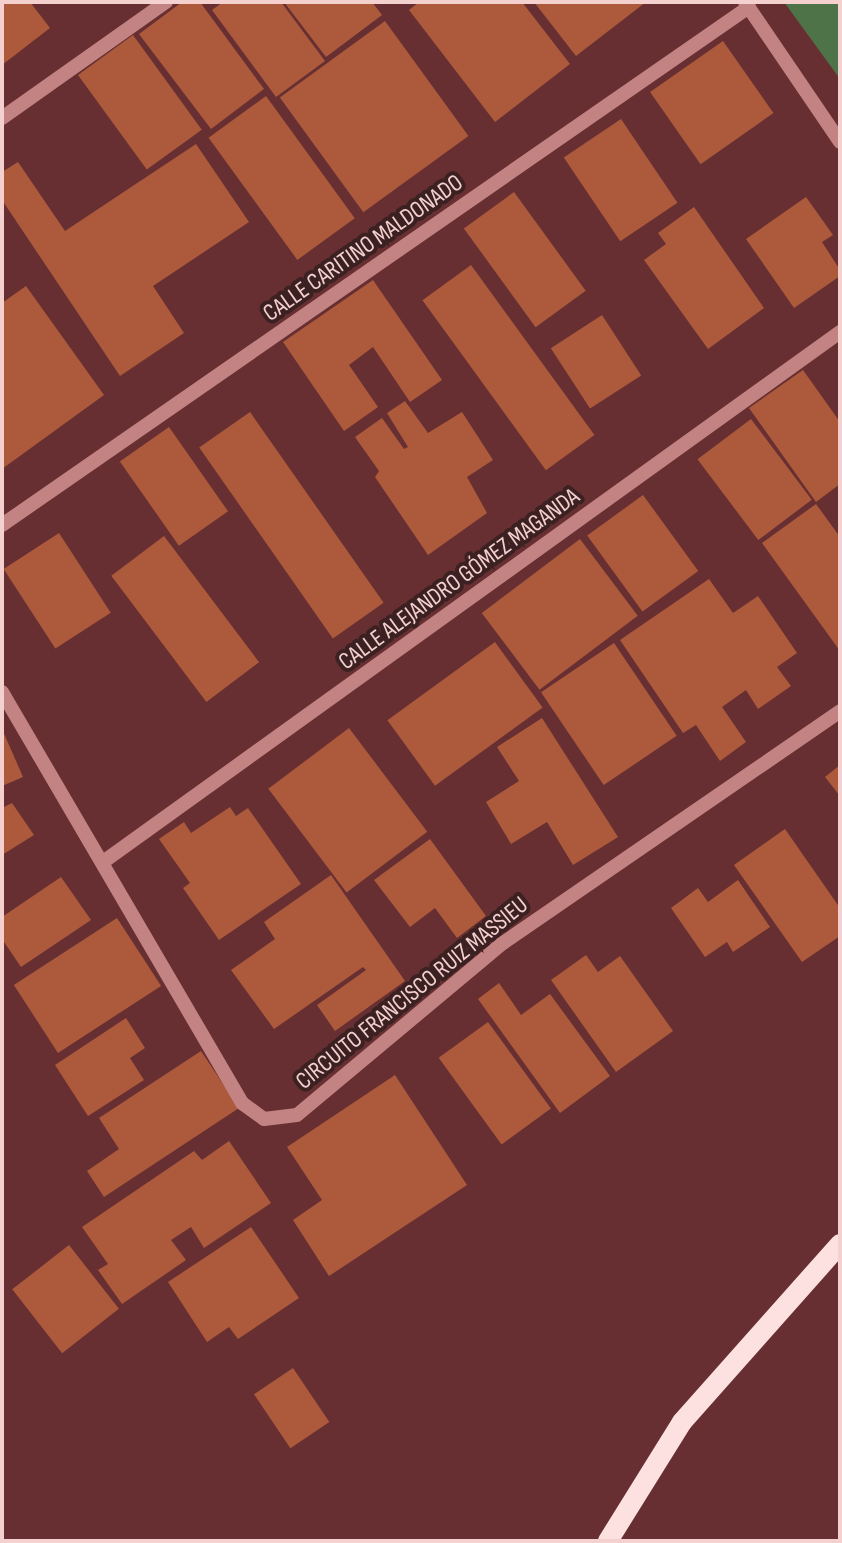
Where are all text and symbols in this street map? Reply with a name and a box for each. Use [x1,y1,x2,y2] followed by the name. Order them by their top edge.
[258,168,468,328] street label: CALLE CARITINO MALDONADO
[333,482,585,676] street label: CALLE ALEJANDRO GÓMEZ MAGANDA
[290,890,534,1096] street label: CIRCUITO FRANCISCO RUIZ MASSIEU

